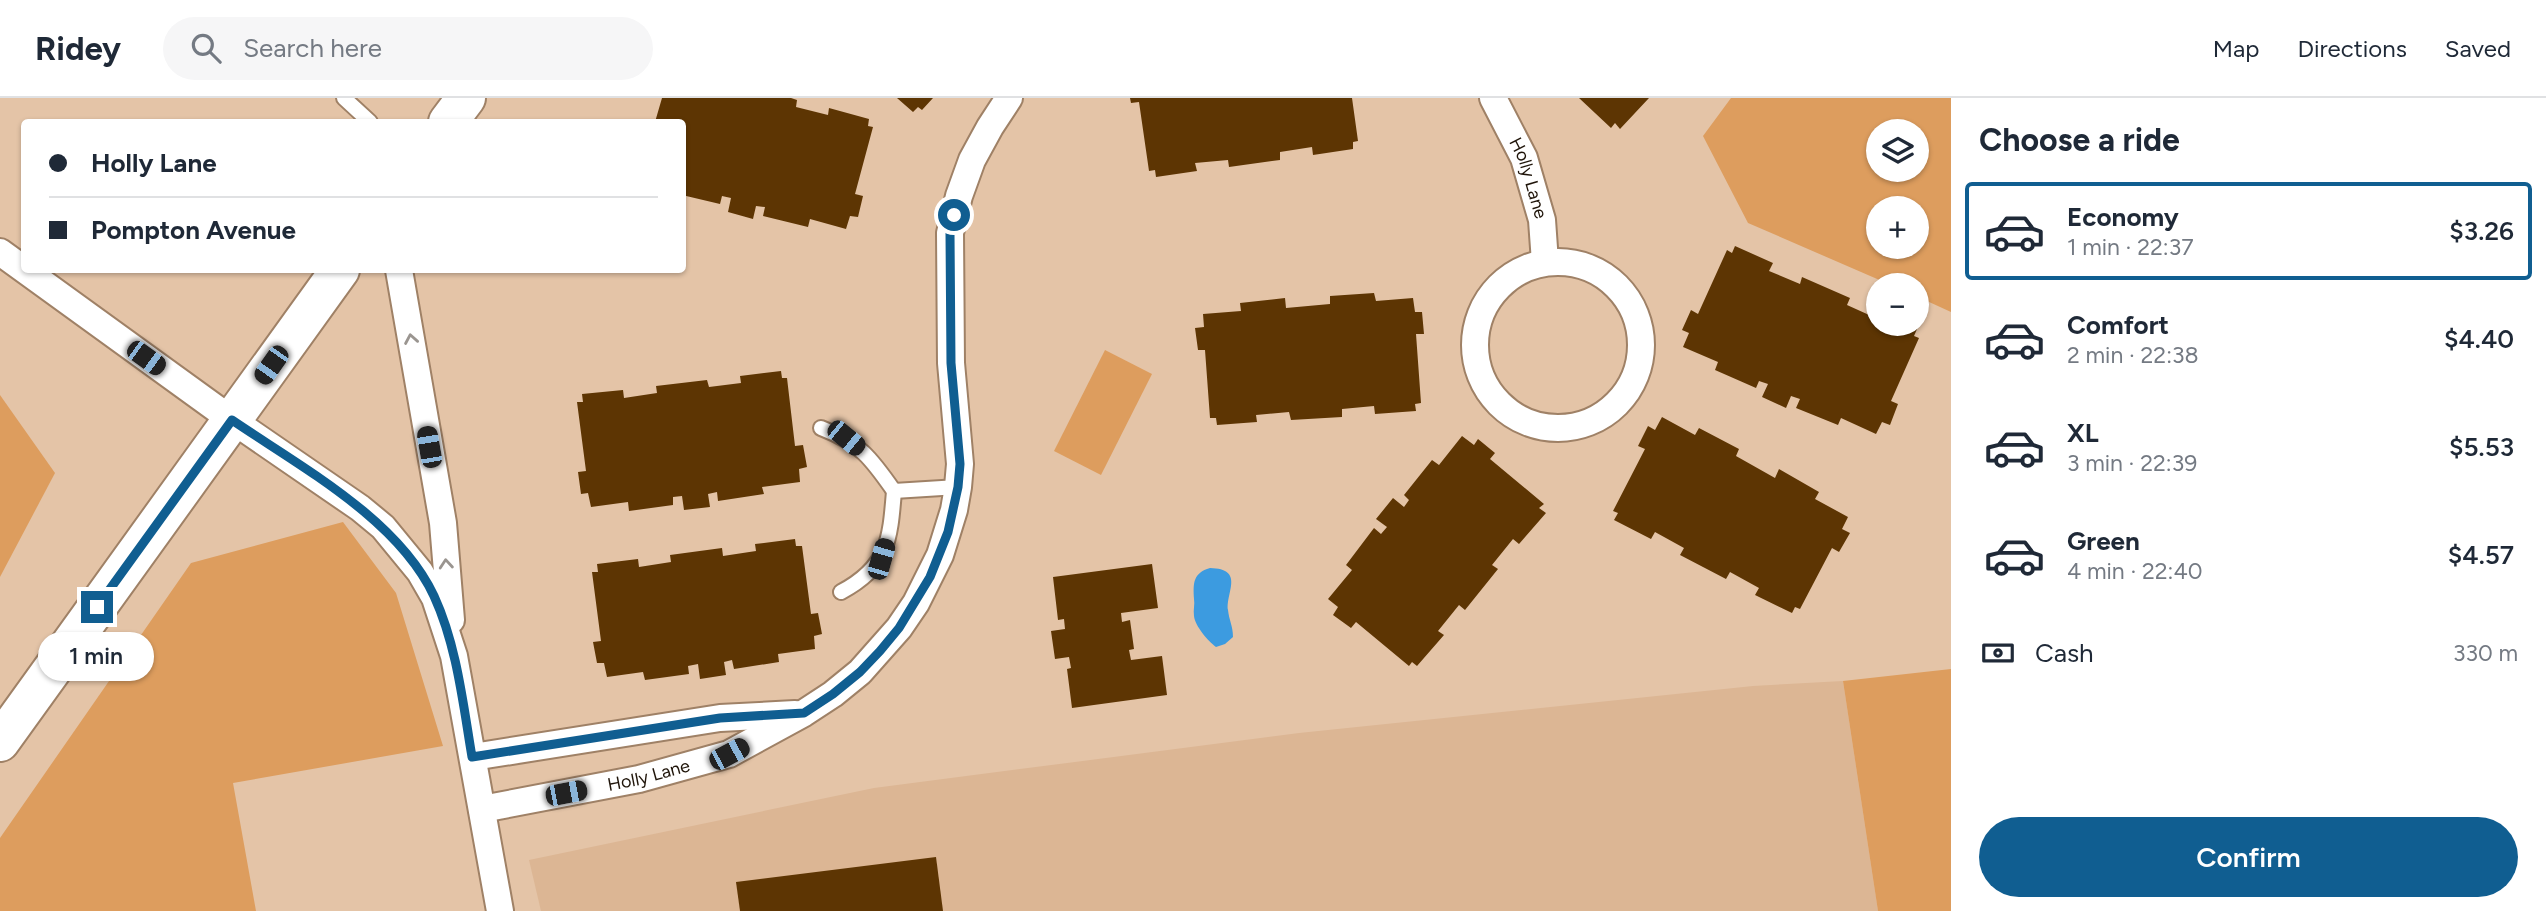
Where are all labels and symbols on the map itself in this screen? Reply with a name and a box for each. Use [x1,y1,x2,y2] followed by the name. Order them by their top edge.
[1504,134,1552,221] street label: Holly Lane
[938,199,970,231] route start
[404,333,419,345] one-way arrow
[123,337,170,379] car
[251,342,292,388] car
[824,417,869,459] car
[416,424,443,470] car
[866,536,897,582] car
[439,558,454,569] one-way arrow
[81,591,113,623] route end
[39,632,155,680] callout: 1 min
[706,735,753,773] car
[606,754,693,796] street label: Holly Lane
[544,779,589,807] car

